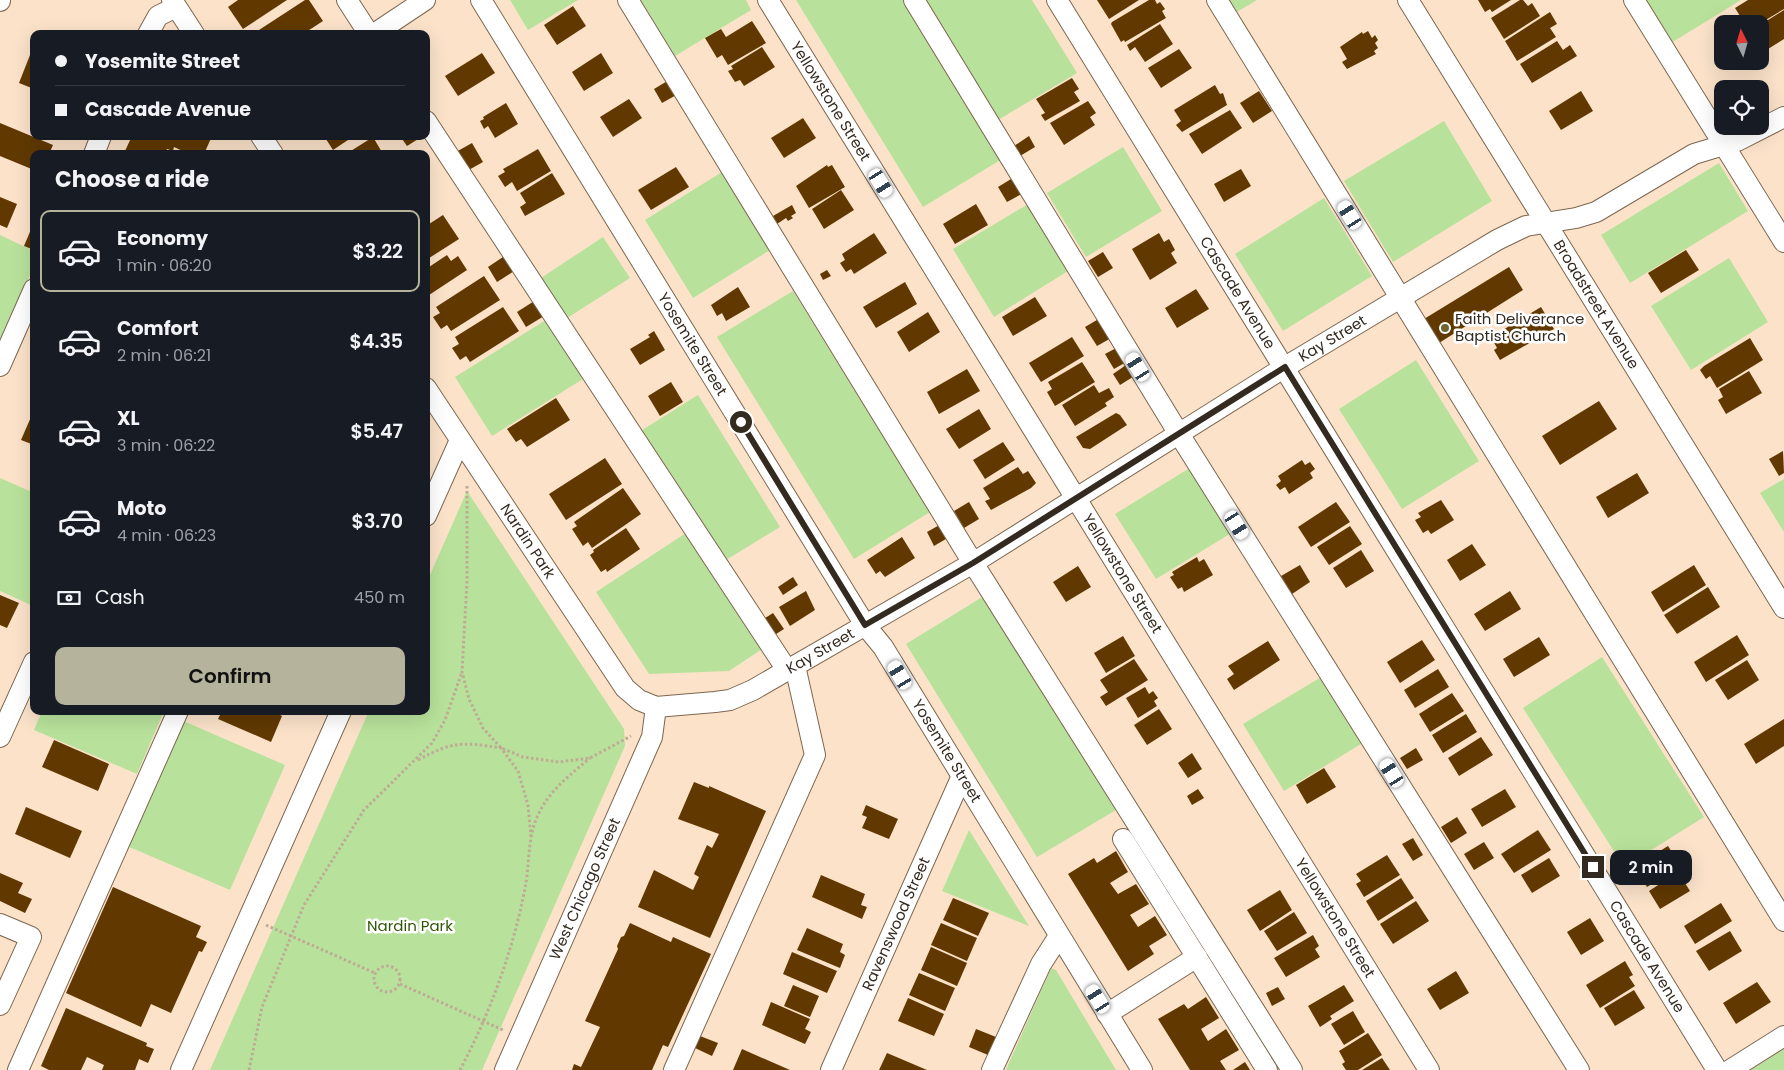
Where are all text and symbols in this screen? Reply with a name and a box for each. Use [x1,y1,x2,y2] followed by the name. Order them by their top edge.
[1714,15,1769,70] north arrow
[1714,15,1769,135] map controls
[786,37,876,165] street label: Yellowstone Street
[85,48,240,75] text: Yosemite Street
[1714,80,1769,135] button: locate
[85,96,251,123] text: Cascade Avenue
[55,164,209,195] text: Choose a ride
[866,166,895,200] car
[1335,198,1364,232] car
[117,225,208,252] text: Economy
[57,229,102,274] icon: car
[1195,232,1281,353] street label: Cascade Avenue
[1549,236,1645,373] street label: Broadstreet Avenue
[352,238,403,265] text: $3.22
[117,254,212,277] text: 1 min · 06:20
[653,288,733,399] street label: Yosemite Street
[1455,308,1584,346] place label: Faith Deliverance Baptist Church
[1294,310,1370,367] street label: Kay Street
[117,315,199,342] text: Comfort
[57,319,102,364] icon: car
[1439,322,1451,334] marker: Faith Deliverance Baptist Church
[349,328,403,355] text: $4.35
[117,344,211,367] text: 2 min · 06:21
[1123,350,1152,384] car
[117,405,140,432] text: XL
[57,409,102,454] icon: car
[730,411,752,433] route start
[350,418,403,445] text: $5.47
[117,434,215,457] text: 3 min · 06:22
[117,495,166,522] text: Moto
[57,499,102,544] icon: car
[496,499,561,583] street label: Nardin Park
[352,508,403,535] text: $3.70
[1222,508,1251,542] car
[1078,509,1168,637] street label: Yellowstone Street
[117,524,216,547] text: 4 min · 06:23
[55,584,83,612] icon: cash
[95,584,145,611] text: Cash
[354,586,405,609] text: 450 m
[782,623,858,679] street label: Kay Street
[55,647,405,705] button: Confirm
[885,658,914,692] car
[908,695,987,806] street label: Yosemite Street
[1377,756,1406,790] car
[544,814,625,963] street label: West Chicago Street
[1610,850,1693,884] callout: 2 min
[857,854,935,994] street label: Ravenswood Street
[1291,854,1381,982] street label: Yellowstone Street
[1582,856,1604,878] route end
[1629,856,1673,879] text: 2 min
[1605,896,1690,1017] street label: Cascade Avenue
[367,915,453,936] park label: Nardin Park
[1083,982,1112,1016] car

